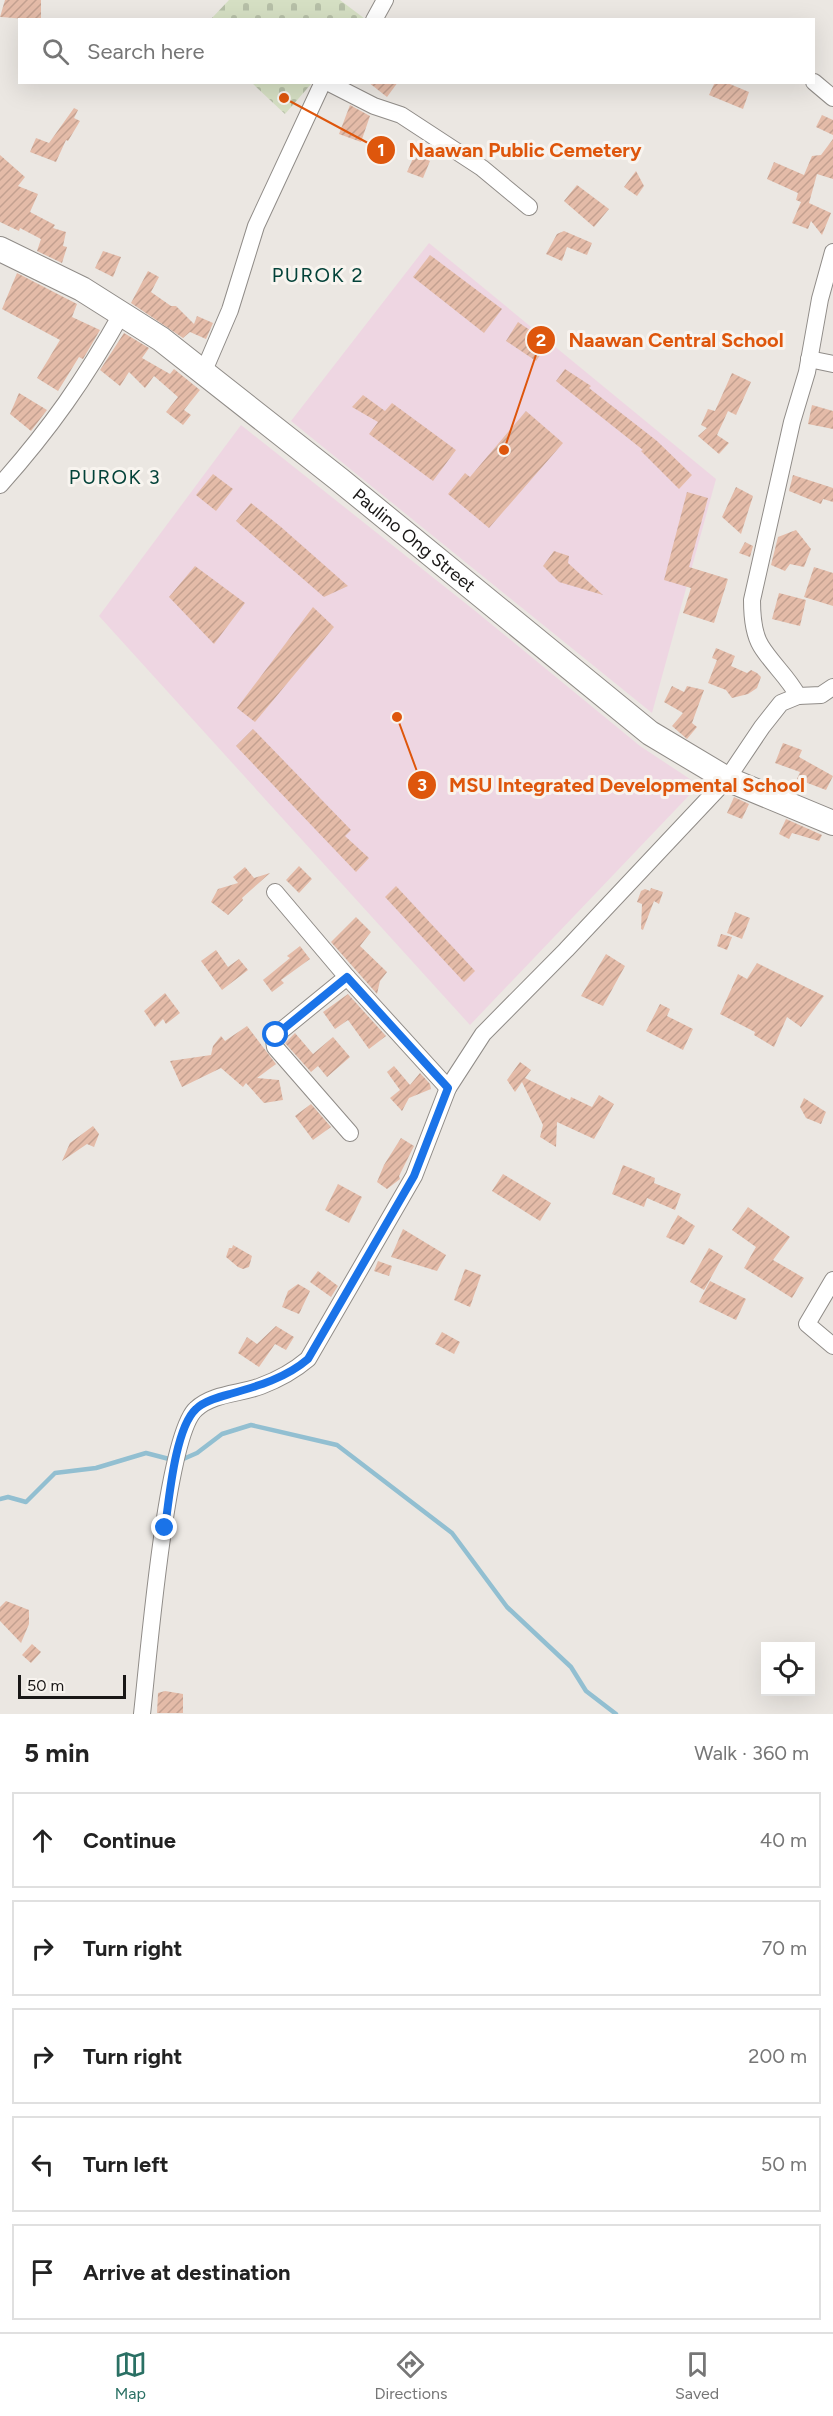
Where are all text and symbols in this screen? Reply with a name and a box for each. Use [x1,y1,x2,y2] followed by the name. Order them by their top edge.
[18,18,815,84] search box
[39,35,72,68] icon: search
[87,38,205,65] text: Search here
[366,131,653,169] callout: Naawan Public Cemetery
[409,138,642,162] text: Naawan Public Cemetery
[377,139,385,161] text: 1
[272,263,364,287] district label: PUROK 2
[526,321,795,359] callout: Naawan Central School
[568,328,784,352] text: Naawan Central School
[536,329,546,351] text: 2
[69,465,161,489] district label: PUROK 3
[348,484,480,597] street label: Paulino Ong Street
[407,766,817,804] callout: MSU Integrated Developmental School
[449,773,805,797] text: MSU Integrated Developmental School
[417,774,427,796] text: 3
[262,1021,288,1047] route start
[151,1514,177,1540] route end
[761,1642,815,1696] map controls
[761,1642,815,1696] button: locate
[18,1672,126,1700] scale bar
[27,1676,64,1695] text: 50 m
[24,1737,90,1769] text: 5 min
[694,1741,809,1765] text: Walk · 360 m
[26,1824,59,1857] icon: ahead
[83,1827,176,1854] text: Continue
[760,1828,807,1852] text: 40 m
[26,1932,59,1965] icon: right
[83,1935,182,1962] text: Turn right
[761,1936,807,1960] text: 70 m
[26,2040,59,2073] icon: right
[83,2043,182,2070] text: Turn right
[748,2044,807,2068] text: 200 m
[26,2148,59,2181] icon: left
[83,2151,169,2178] text: Turn left
[761,2152,807,2176] text: 50 m
[26,2256,59,2289] icon: arrive
[83,2259,291,2286] text: Arrive at destination
[114,2348,147,2403] tab: Map
[374,2348,447,2403] tab: Directions
[675,2348,719,2403] tab: Saved

